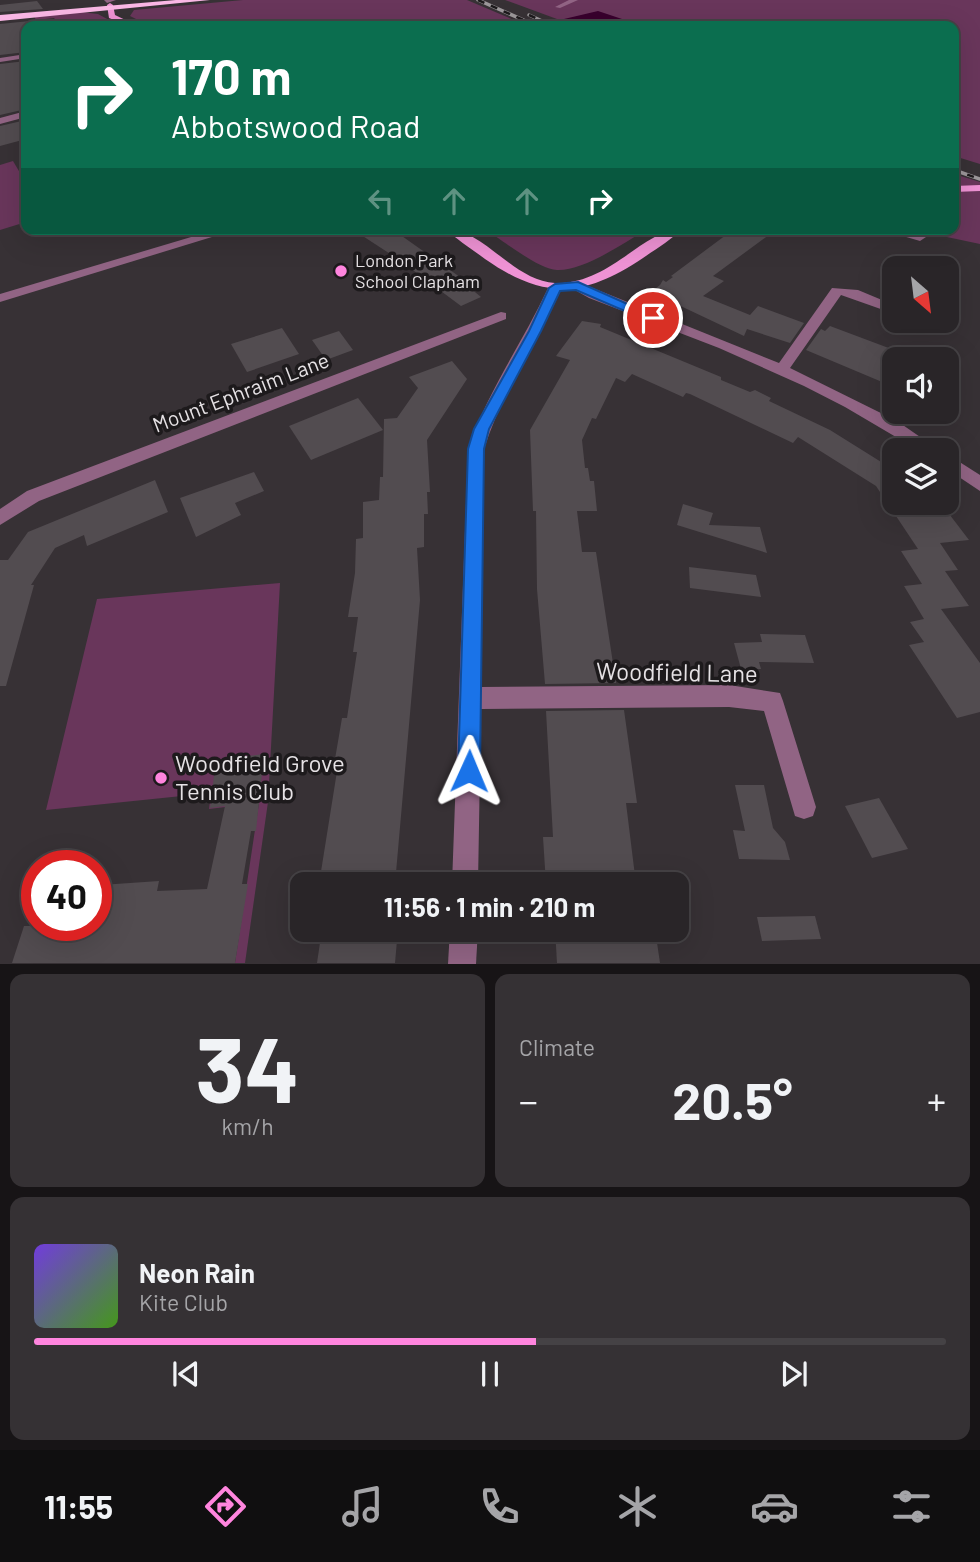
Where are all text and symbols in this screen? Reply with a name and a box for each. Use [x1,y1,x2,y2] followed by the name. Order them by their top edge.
[171,46,291,105] text: 170 m
[56,49,147,140] icon: right
[171,106,420,144] text: Abbotswood Road
[362,182,400,220] icon: left
[435,182,473,220] icon: ahead
[508,182,546,220] icon: ahead
[581,182,619,220] icon: right
[355,249,480,292] place label: London Park School Clapham
[882,256,959,332] north arrow
[882,256,959,515] map controls
[333,263,349,279] marker: London Park School Clapham
[623,288,683,348] pin
[634,299,672,337] icon: arrive
[149,346,332,437] street label: Mount Ephraim Lane
[882,347,959,424] button: sound
[882,438,959,515] button: layers
[596,656,758,687] street label: Woodfield Lane
[432,734,506,808] position arrow
[175,748,345,805] place label: Woodfield Grove Tennis Club
[153,770,169,786] marker: Woodfield Grove Tennis Club
[21,850,112,941] speed limit sign: 40
[384,891,595,922] text: 11:56 · 1 min · 210 m
[195,1012,300,1121] text: 34
[519,1033,595,1061] text: Climate
[672,1068,793,1130] text: 20.5°
[519,1077,538,1123] text: −
[927,1077,946,1123] text: +
[221,1112,274,1140] text: km/h
[139,1257,255,1288] text: Neon Rain
[139,1288,228,1316] text: Kite Club
[167,1355,205,1393] icon: previous
[471,1355,509,1393] icon: pause
[775,1355,813,1393] icon: next
[201,1482,250,1531] icon: directions
[338,1482,387,1531] icon: music
[475,1482,524,1531] icon: phone
[613,1482,662,1531] icon: climate
[750,1482,799,1531] icon: car
[887,1482,936,1531] icon: filters
[44,1487,113,1525] text: 11:55

